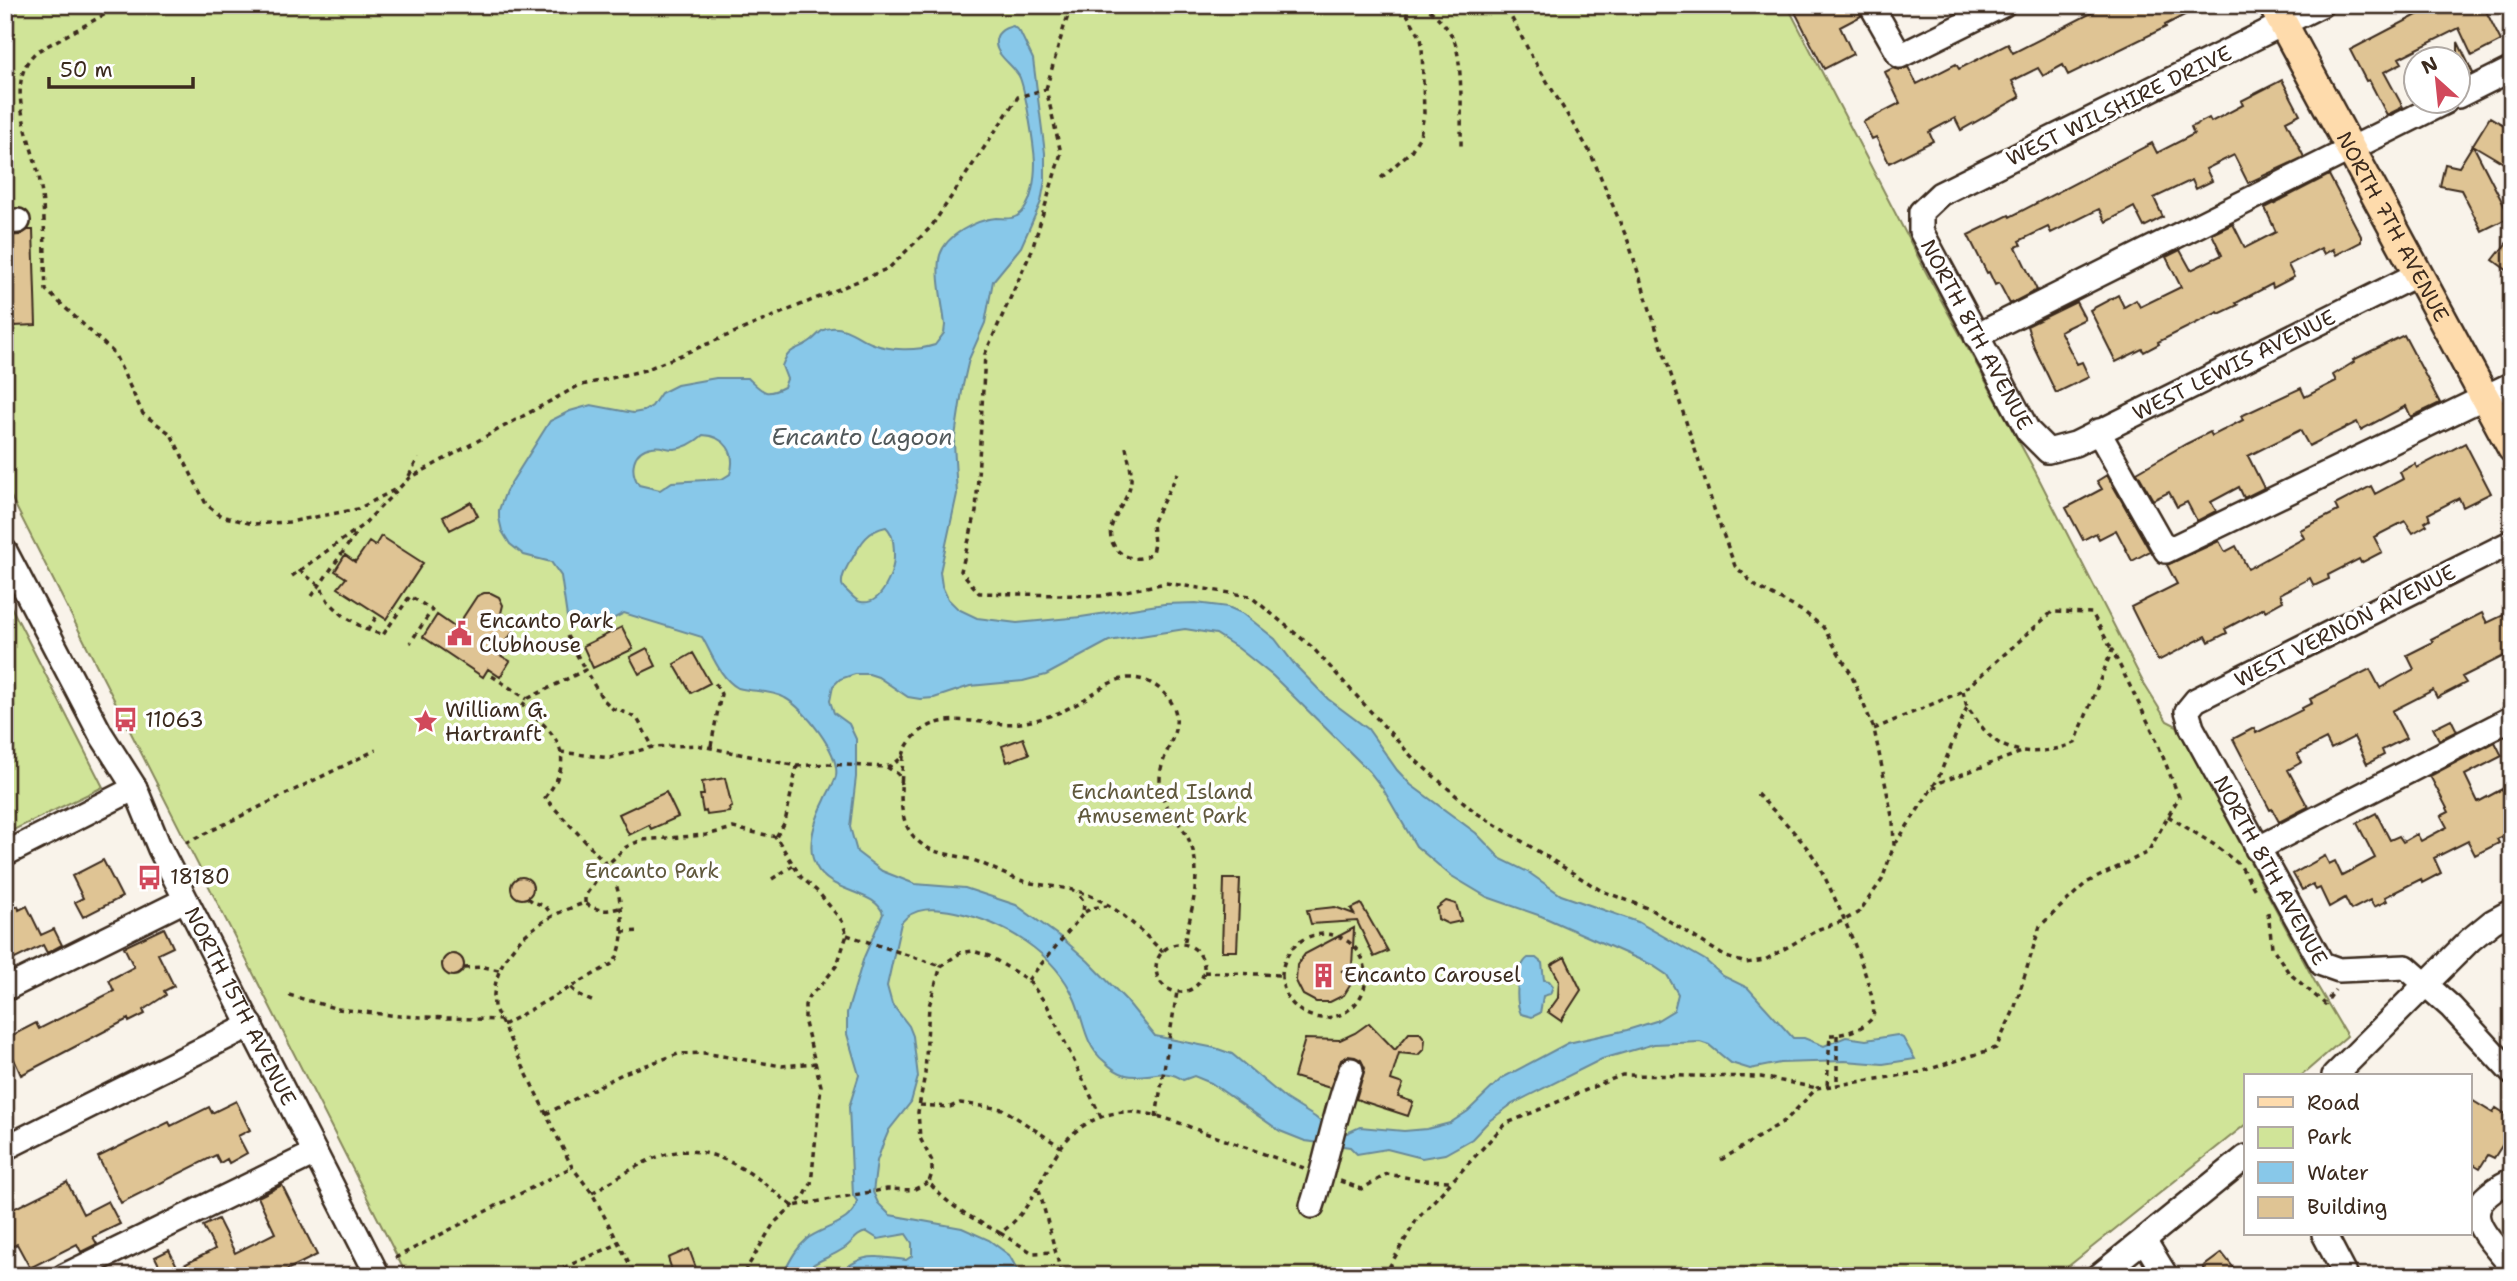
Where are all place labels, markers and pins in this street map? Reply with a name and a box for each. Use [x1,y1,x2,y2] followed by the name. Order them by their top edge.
[479,607,614,659] place label: Encanto Park Clubhouse
[445,619,473,647] public building icon: Encanto Park Clubhouse
[445,696,548,748] place label: William G. Hartranft
[111,706,139,734] bus stop icon: 11063
[145,706,204,734] place label: 11063
[411,708,439,736] place icon: William G. Hartranft
[136,863,164,891] bus stop icon: 18180
[170,863,230,891] place label: 18180
[1310,961,1338,989] building icon: Encanto Carousel
[1344,961,1521,989] place label: Encanto Carousel

